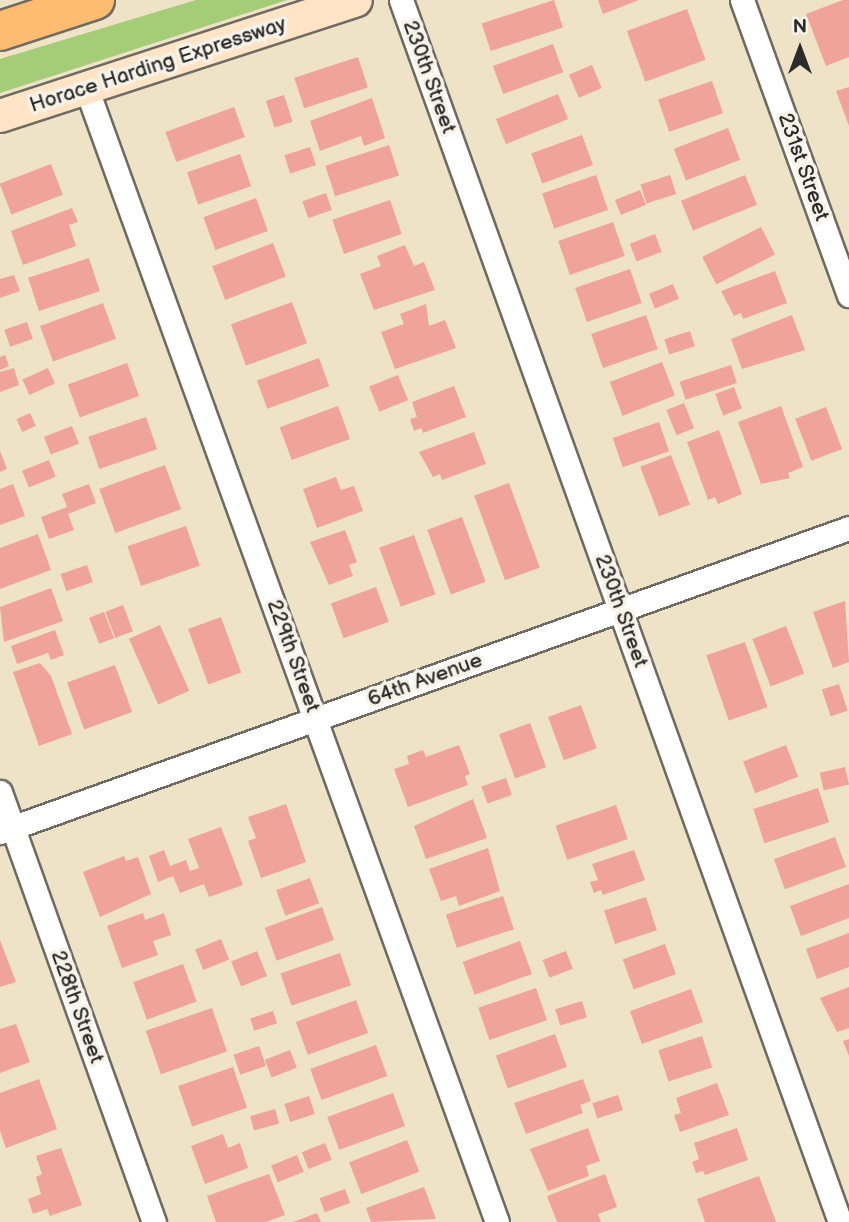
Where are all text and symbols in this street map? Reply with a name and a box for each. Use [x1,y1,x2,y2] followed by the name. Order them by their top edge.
[27,12,289,118] street label: Horace Harding Expressway
[765,14,835,84] north arrow
[793,16,807,39] text: N
[397,17,461,137] street label: 230th Street
[772,110,834,224] street label: 231st Street
[589,551,653,671] street label: 230th Street
[261,596,325,716] street label: 229th Street
[364,648,486,712] street label: 64th Avenue
[45,947,109,1067] street label: 228th Street

